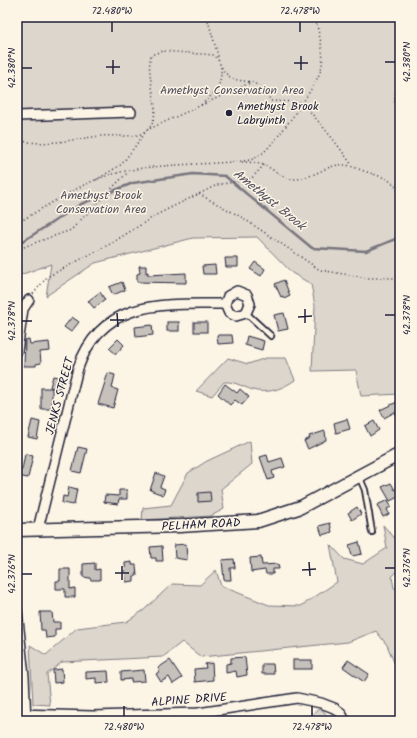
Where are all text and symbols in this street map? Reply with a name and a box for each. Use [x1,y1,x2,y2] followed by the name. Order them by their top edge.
[92,3,132,19] text: 72.480°W
[280,3,320,19] text: 72.478°W
[399,41,415,82] text: 42.380°N
[4,47,20,88] text: 42.380°N
[160,81,304,100] park label: Amethyst Conservation Area
[237,97,319,130] place label: Amethyst Brook Labryinth
[224,108,234,118] marker: Amethyst Brook Labryinth
[228,164,311,237] water label: Amethyst Brook
[56,186,147,219] park label: Amethyst Brook Conservation Area
[399,295,415,335] text: 42.378°N
[4,301,20,341] text: 42.378°N
[41,354,80,437] street label: JENKS STREET
[161,513,241,537] street label: PELHAM ROAD
[399,548,415,588] text: 42.376°N
[4,554,20,594] text: 42.376°N
[150,688,228,712] street label: ALPINE DRIVE
[104,719,144,735] text: 72.480°W
[292,719,332,735] text: 72.478°W

